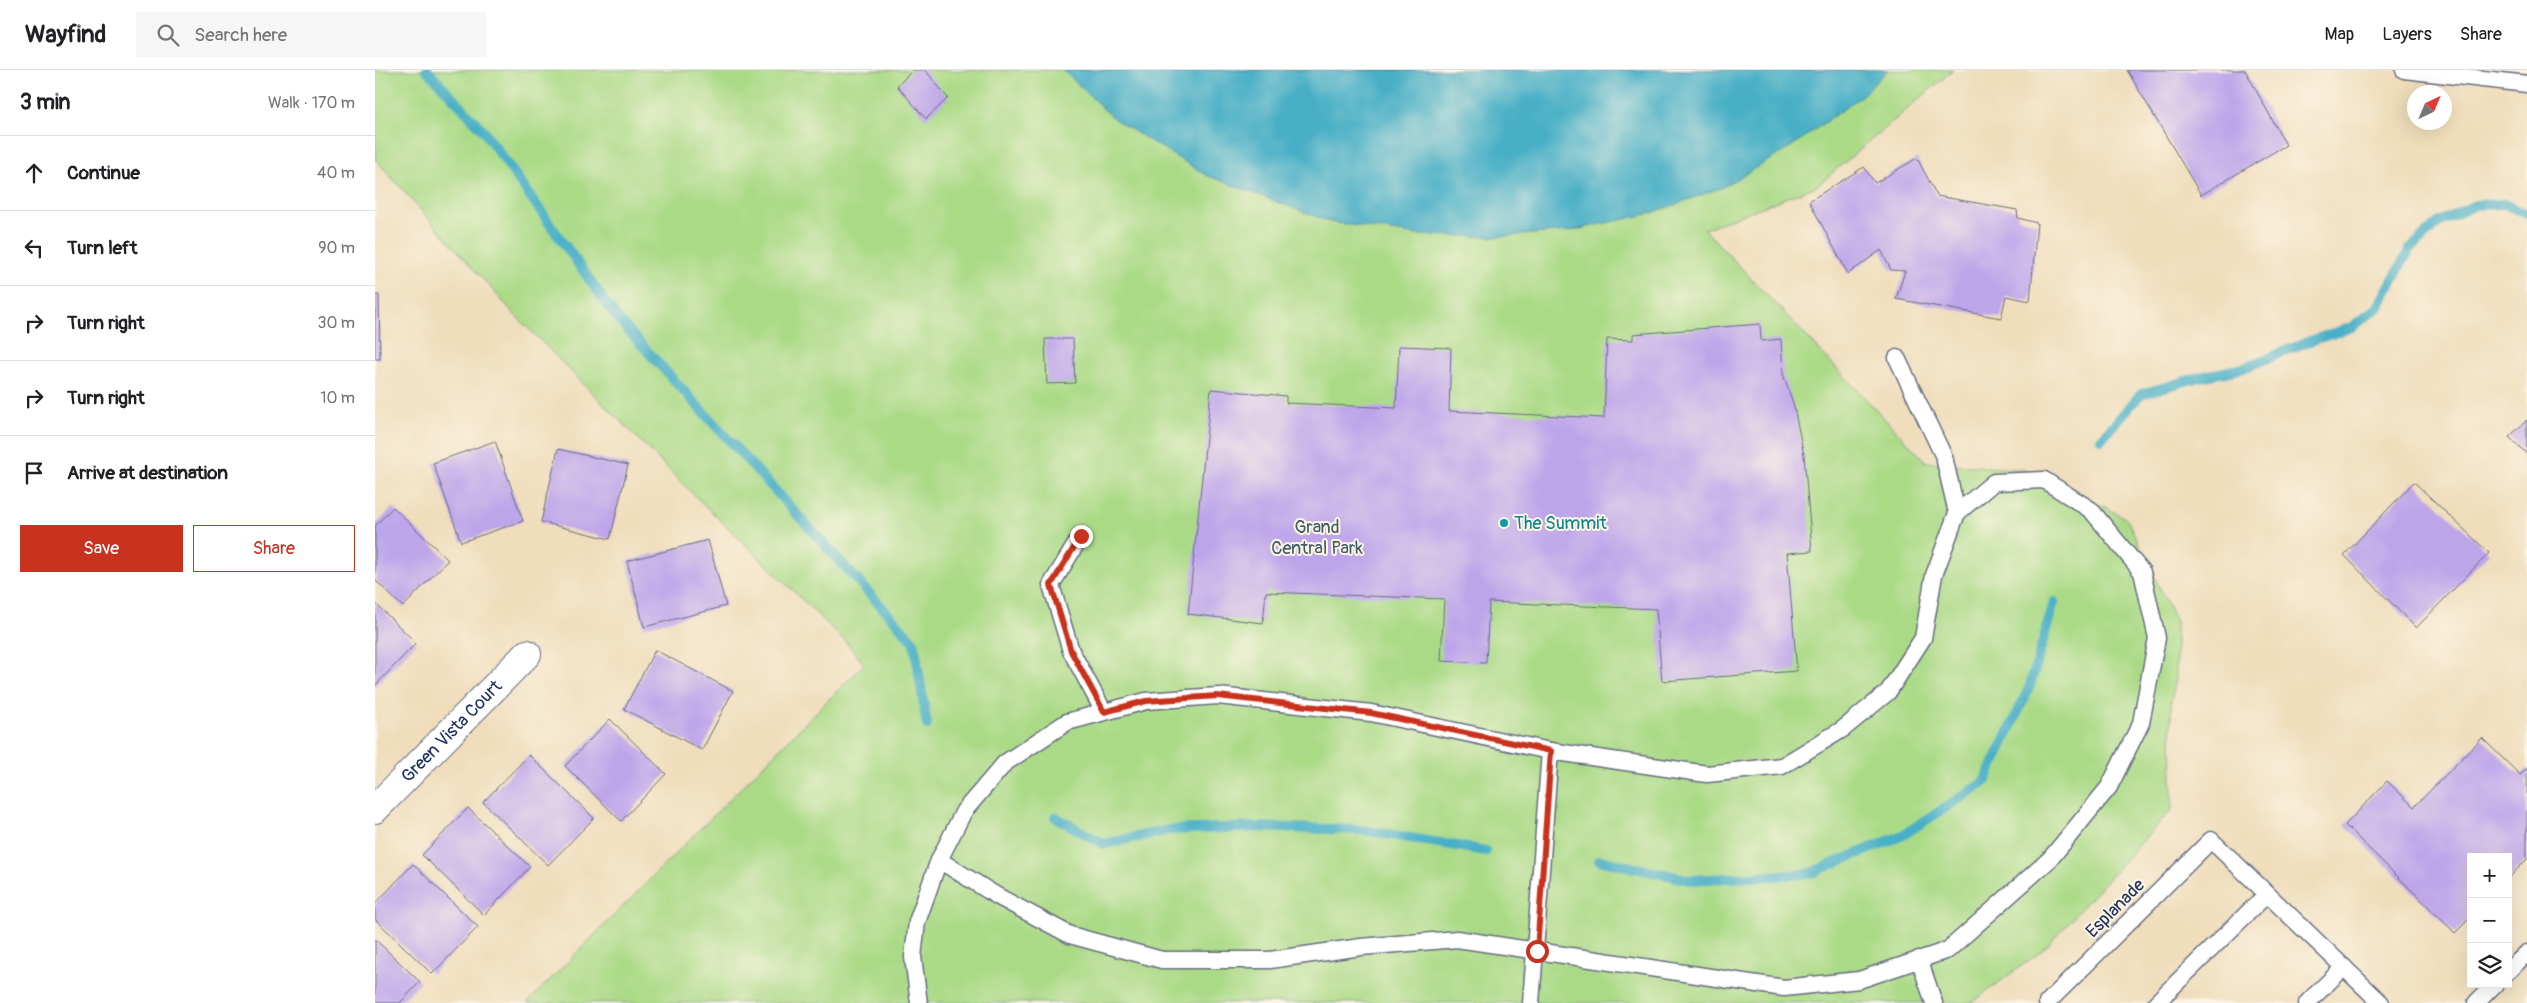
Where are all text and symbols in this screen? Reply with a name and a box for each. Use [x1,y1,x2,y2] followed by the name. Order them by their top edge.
[136,12,486,57] search box
[25,20,106,49] text: Wayfind
[154,21,182,49] icon: search
[194,23,287,47] text: Search here
[2325,23,2354,46] text: Map
[2382,23,2432,46] text: Layers
[2460,23,2502,46] text: Share
[2407,85,2452,130] north arrow
[20,89,70,116] text: 3 min
[268,93,355,113] text: Walk · 170 m
[20,159,48,187] icon: ahead
[67,161,140,185] text: Continue
[317,163,355,183] text: 40 m
[20,234,48,262] icon: left
[67,236,137,260] text: Turn left
[318,238,355,258] text: 90 m
[20,309,48,337] icon: right
[67,311,145,335] text: Turn right
[317,313,355,333] text: 30 m
[20,384,48,412] icon: right
[67,386,145,410] text: Turn right
[320,388,355,408] text: 10 m
[20,459,48,487] icon: arrive
[67,461,228,485] text: Arrive at destination
[1514,512,1607,535] place label: The Summit
[1271,516,1363,560] park label: Grand Central Park
[1498,517,1510,529] marker: The Summit
[20,525,183,572] button: Save
[193,525,355,572] button: Share
[1070,525,1093,548] route end
[396,675,508,788] street label: Green Vista Court
[2467,853,2512,988] map controls
[2467,853,2512,898] button: +
[2081,874,2150,943] street label: Esplanade
[2467,898,2512,943] button: −
[1526,940,1549,963] route start
[2467,943,2512,988] button: layers

